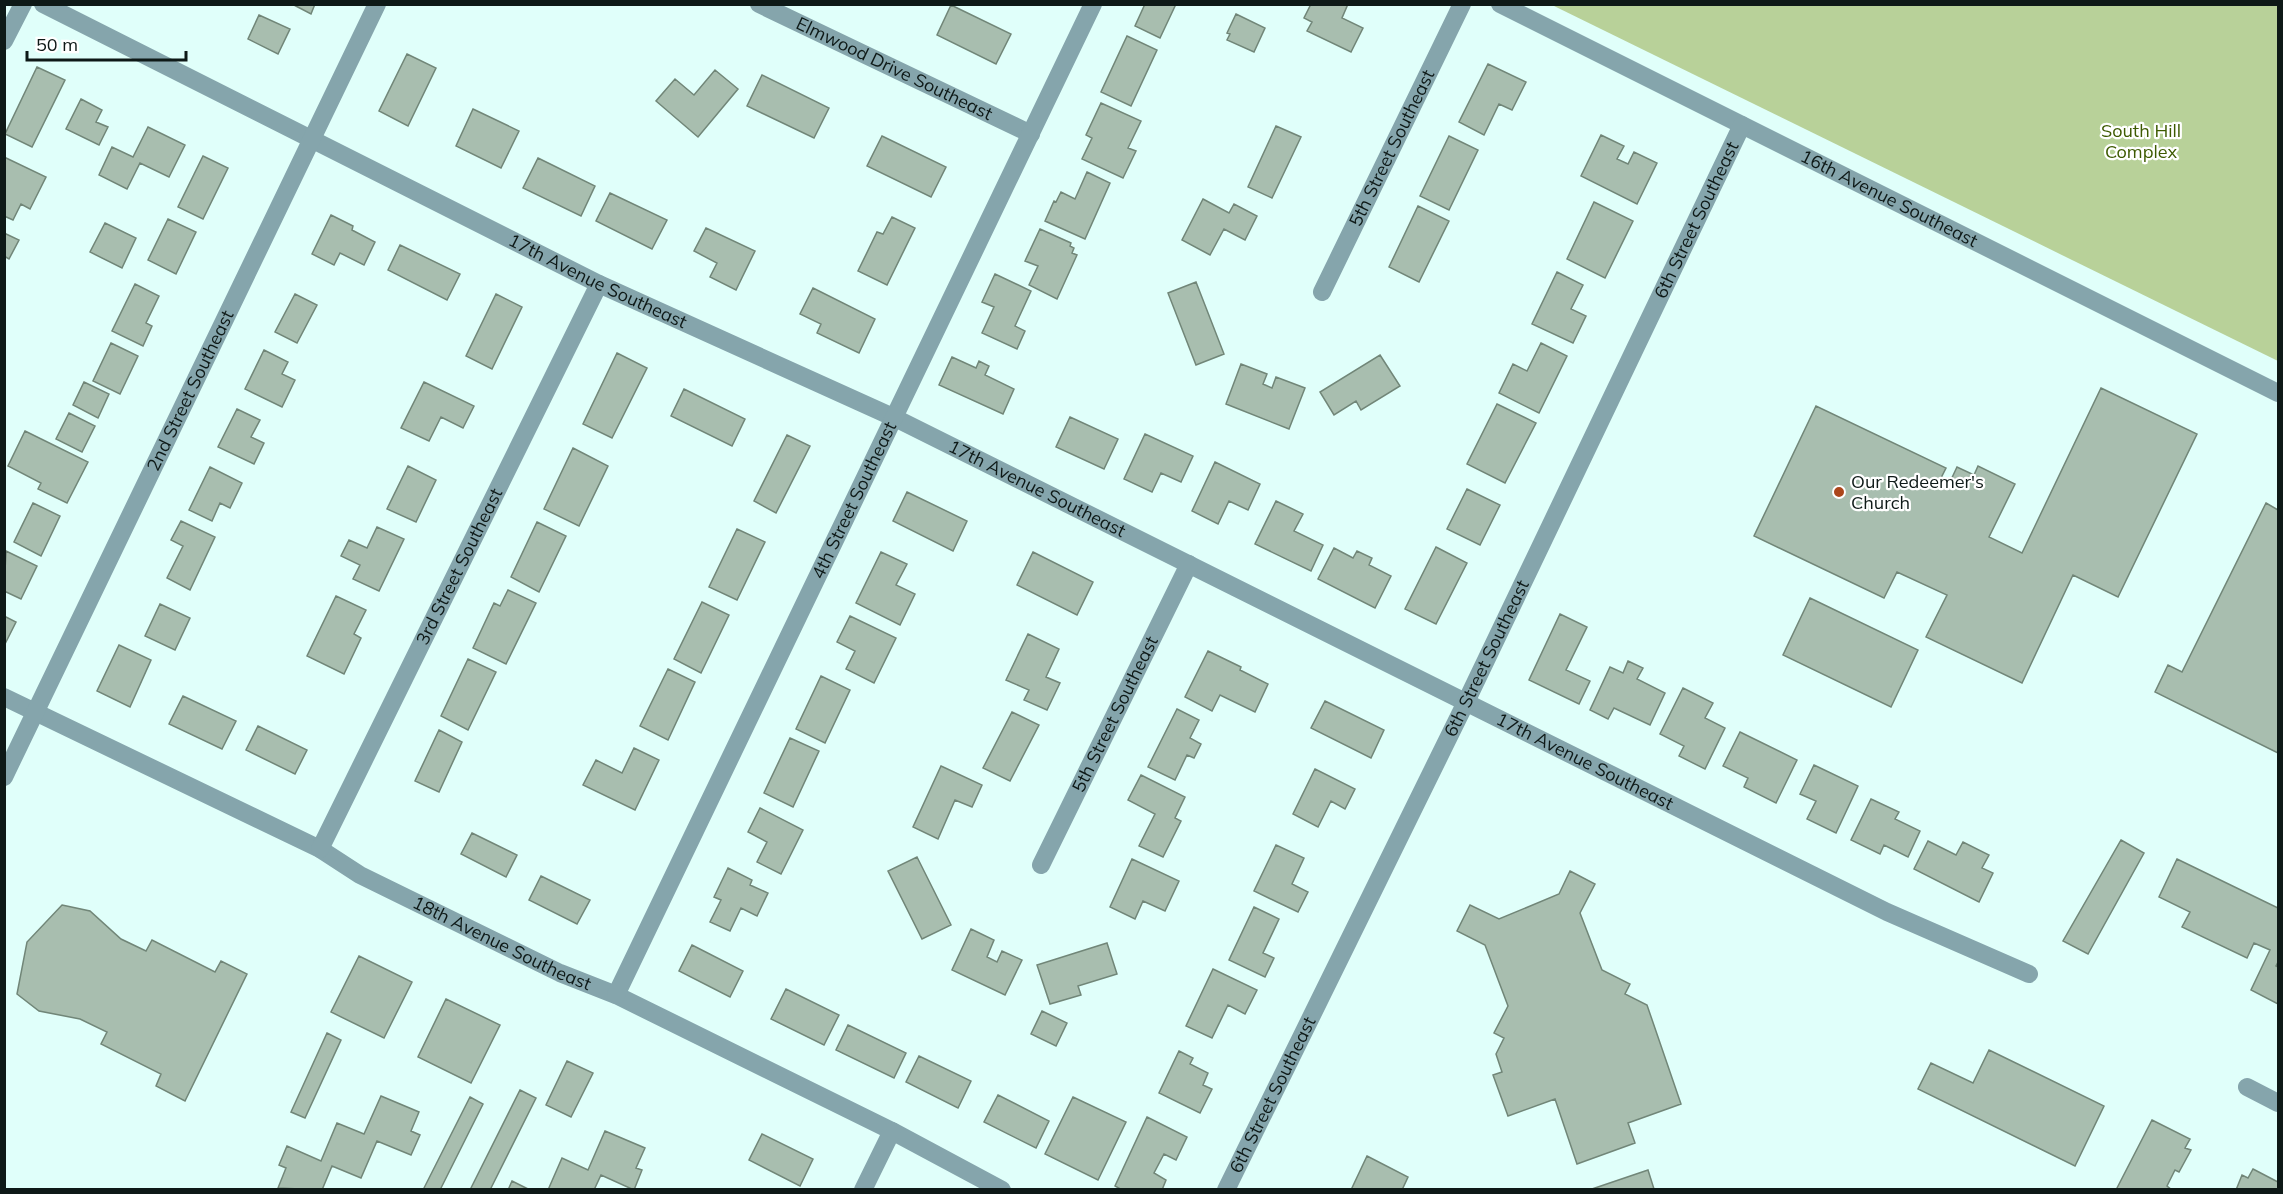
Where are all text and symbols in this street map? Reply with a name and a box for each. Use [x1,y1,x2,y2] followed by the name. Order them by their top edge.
[793,12,996,125] street label: Elmwood Drive Southeast
[27,24,186,62] scale bar
[36,33,78,56] text: 50 m
[1344,66,1439,230] street label: 5th Street Southeast
[2101,119,2181,163] park label: South Hill Complex
[1649,138,1743,302] street label: 6th Street Southeast
[1797,144,1982,252] street label: 16th Avenue Southeast
[505,228,691,333] street label: 17th Avenue Southeast
[141,306,239,475] street label: 2nd Street Southeast
[806,418,901,582] street label: 4th Street Southeast
[945,434,1130,542] street label: 17th Avenue Southeast
[1851,470,1984,514] place label: Our Redeemer's Church
[411,484,507,648] street label: 3rd Street Southeast
[1832,485,1846,499] marker: Our Redeemer's Church
[1439,576,1534,741] street label: 6th Street Southeast
[1067,632,1163,796] street label: 5th Street Southeast
[1492,707,1677,815] street label: 17th Avenue Southeast
[409,891,595,995] street label: 18th Avenue Southeast
[1224,1013,1320,1177] street label: 6th Street Southeast

